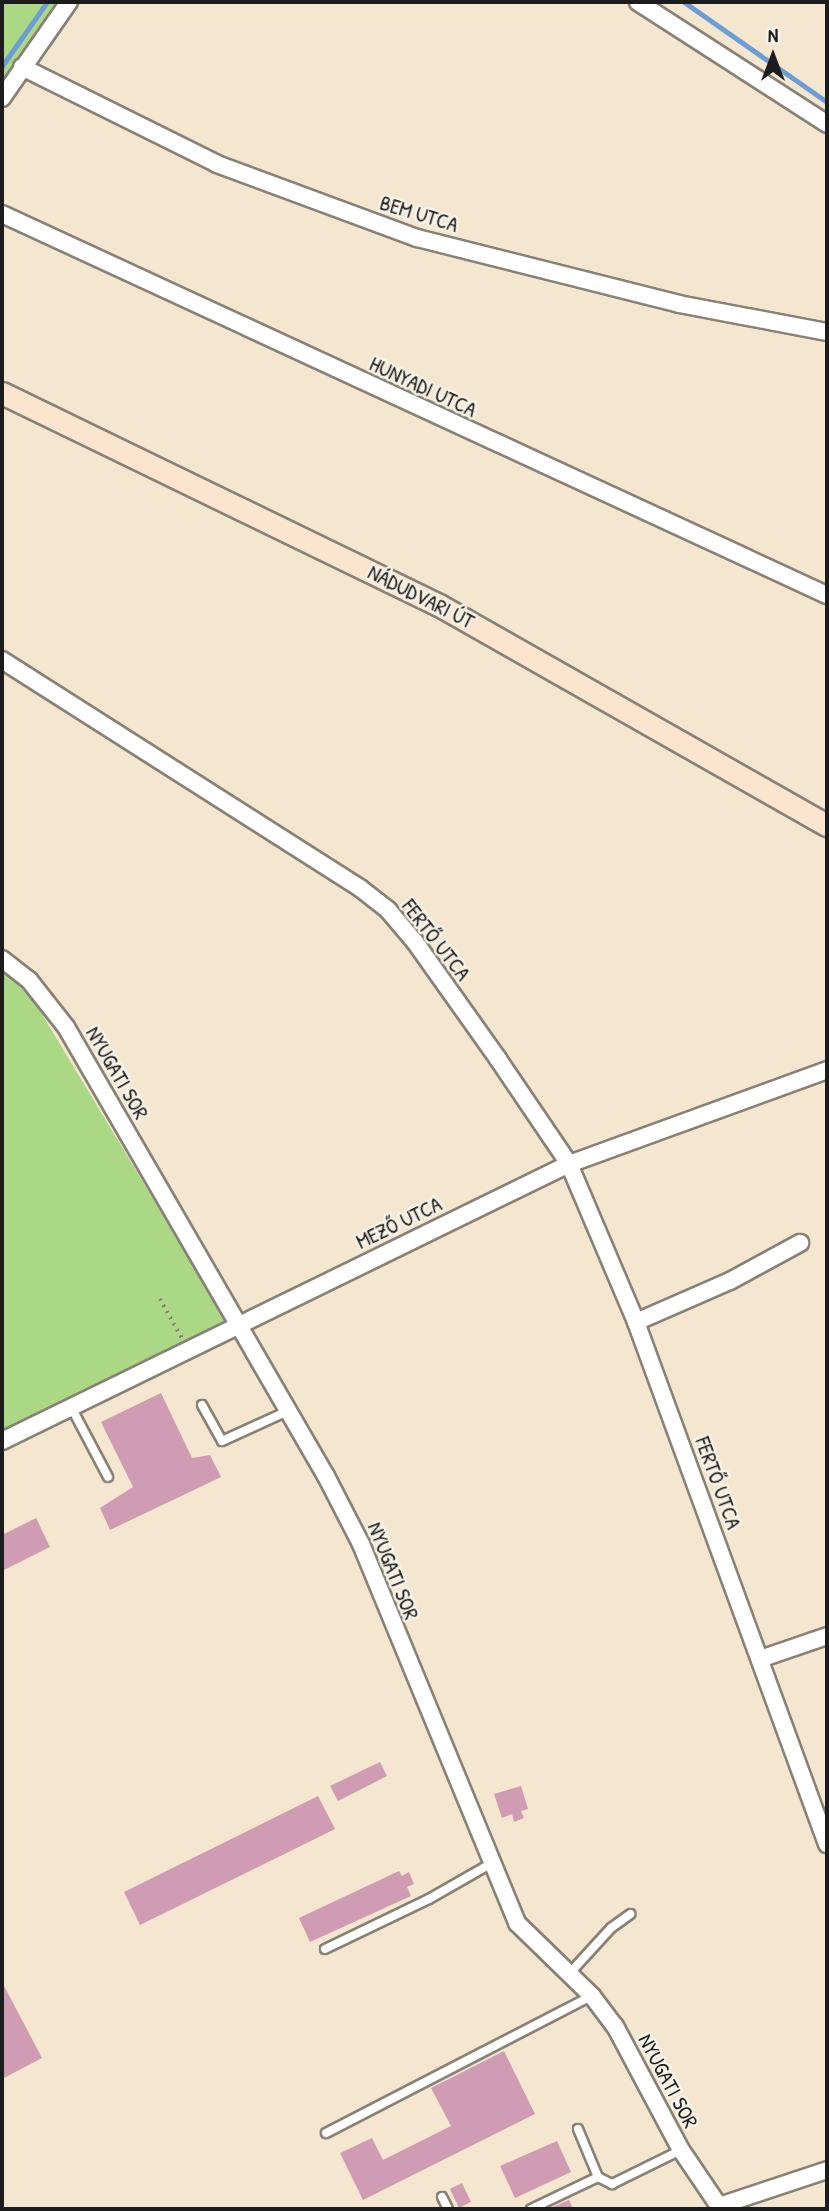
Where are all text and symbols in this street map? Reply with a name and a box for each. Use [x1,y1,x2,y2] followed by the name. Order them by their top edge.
[738,21,808,91] north arrow
[768,22,778,48] text: N
[377,190,461,238] street label: BEM UTCA
[366,351,480,423] street label: HUNYADI UTCA
[364,560,478,634] street label: NÁDUDVARI ÚT
[396,894,476,986] street label: FERTŐ UTCA
[80,1022,154,1124] street label: NYUGATI SOR
[352,1191,446,1255] street label: MEZŐ UTCA
[690,1434,746,1532] street label: FERTŐ UTCA
[362,1519,424,1623] street label: NYUGATI SOR
[633,2030,703,2132] street label: NYUGATI SOR

